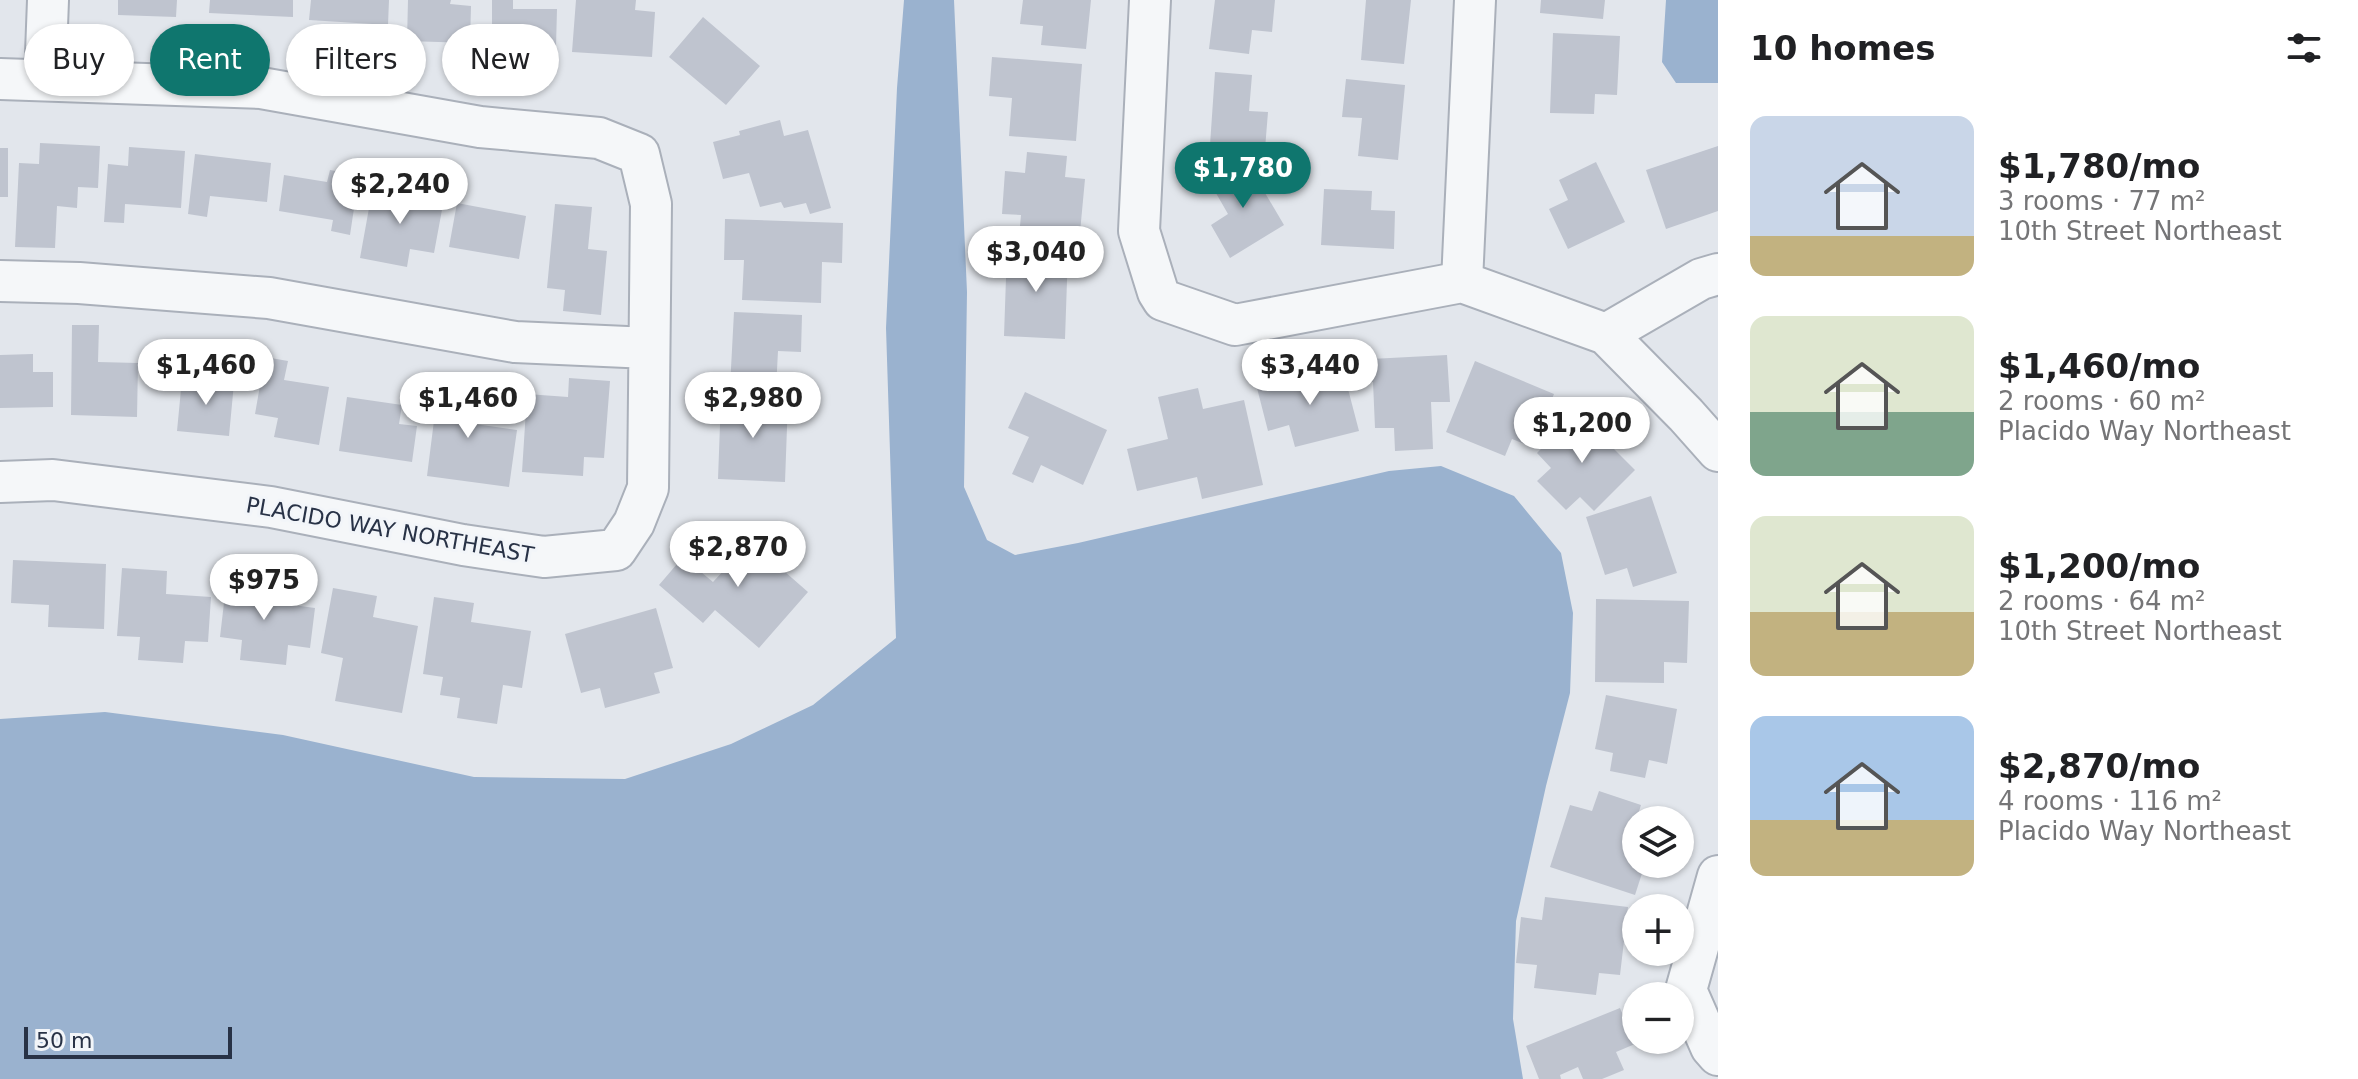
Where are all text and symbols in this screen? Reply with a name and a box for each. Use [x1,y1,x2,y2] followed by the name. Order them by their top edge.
[24,24,134,96] chip: Buy
[150,24,270,96] chip: Rent
[286,24,426,96] chip: Filters
[442,24,559,96] chip: New
[2282,26,2326,70] icon: filters
[1750,28,1935,68] text: 10 homes
[1178,142,1308,210] pin: $1,780
[1998,146,2200,186] text: $1,780/mo
[1814,148,1910,244] icon: home
[1193,153,1293,183] text: $1,780
[335,158,465,226] pin: $2,240
[350,169,450,199] text: $2,240
[1998,186,2206,216] text: 3 rooms · 77 m²
[1998,216,2282,246] text: 10th Street Northeast
[971,226,1101,294] pin: $3,040
[986,237,1086,267] text: $3,040
[141,339,271,407] pin: $1,460
[1245,339,1375,407] pin: $3,440
[1998,346,2200,386] text: $1,460/mo
[1814,348,1910,444] icon: home
[156,350,256,380] text: $1,460
[1260,350,1360,380] text: $3,440
[403,372,533,440] pin: $1,460
[688,372,818,440] pin: $2,980
[418,383,518,413] text: $1,460
[703,383,803,413] text: $2,980
[1998,386,2206,416] text: 2 rooms · 60 m²
[1517,397,1647,465] pin: $1,200
[1532,408,1632,438] text: $1,200
[1998,416,2291,446] text: Placido Way Northeast
[244,492,536,568] street label: PLACIDO WAY NORTHEAST
[673,521,803,589] pin: $2,870
[688,532,788,562] text: $2,870
[1998,546,2200,586] text: $1,200/mo
[1814,548,1910,644] icon: home
[217,554,311,622] pin: $975
[228,565,300,595] text: $975
[1998,586,2206,616] text: 2 rooms · 64 m²
[1998,616,2282,646] text: 10th Street Northeast
[1998,746,2200,786] text: $2,870/mo
[1814,748,1910,844] icon: home
[1998,786,2222,816] text: 4 rooms · 116 m²
[1622,806,1694,1054] map controls
[1622,806,1694,878] button: layers
[1998,816,2291,846] text: Placido Way Northeast
[1622,894,1694,966] button: +
[1622,982,1694,1054] button: −
[24,1023,232,1059] scale bar
[36,1028,92,1053] text: 50 m

